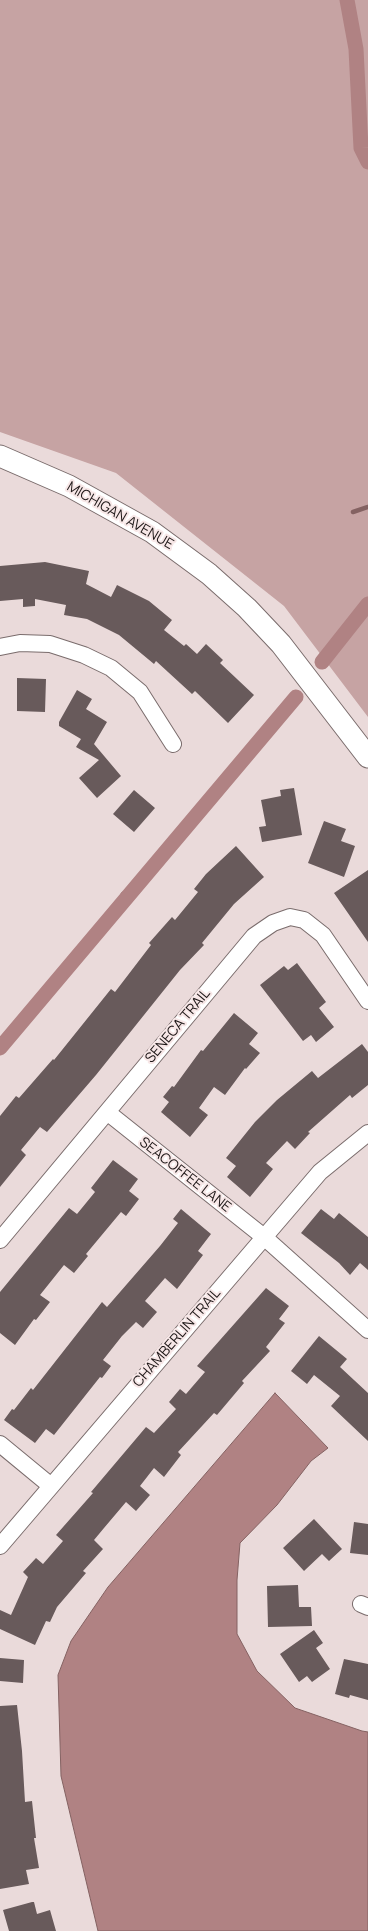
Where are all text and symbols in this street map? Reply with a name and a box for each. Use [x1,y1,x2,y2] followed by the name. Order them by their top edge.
[64,479,176,553] street label: MICHIGAN AVENUE
[142,985,214,1067] street label: SENECA TRAIL
[136,1134,234,1216] street label: SEACOFFEE LANE
[130,1285,224,1391] street label: CHAMBERLIN TRAIL

